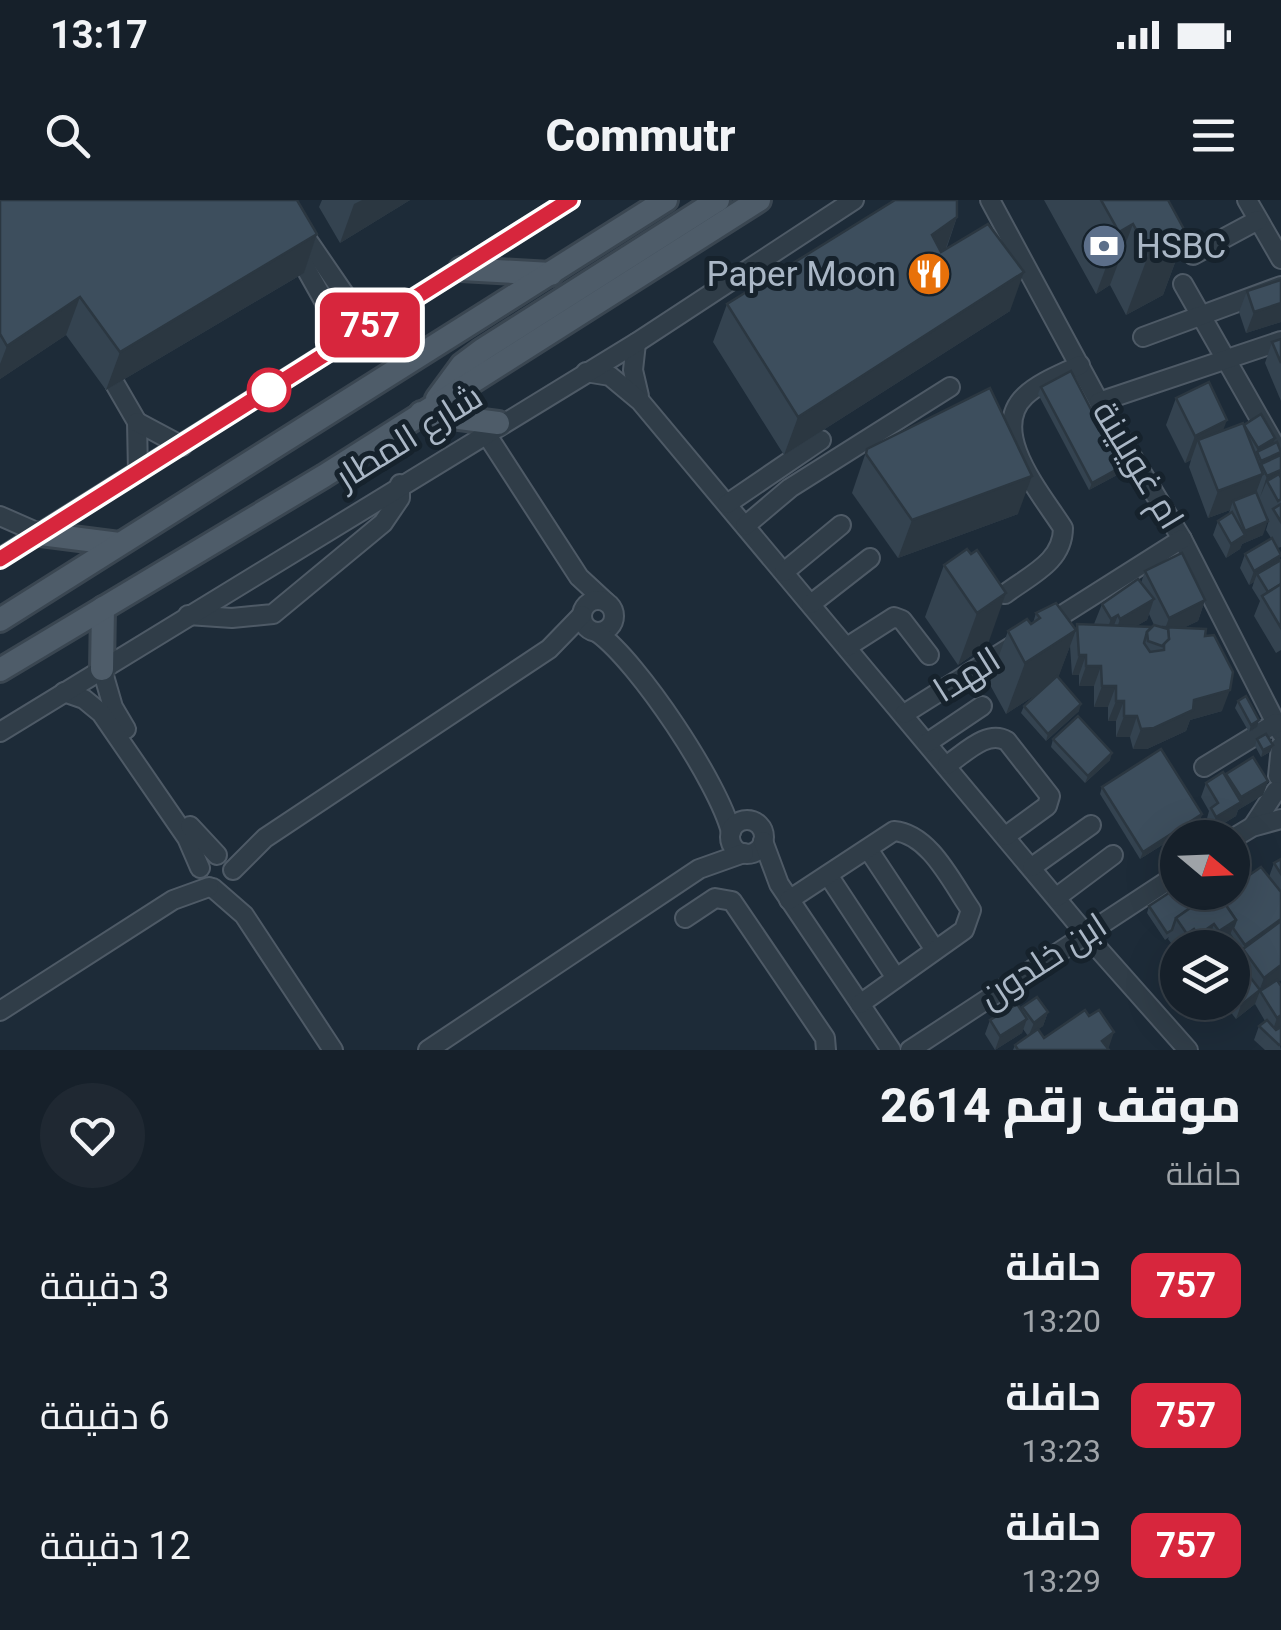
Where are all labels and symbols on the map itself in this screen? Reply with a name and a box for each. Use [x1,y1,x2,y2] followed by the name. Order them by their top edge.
[1081,223,1127,269] bank icon: HSBC
[1136,226,1226,267] place label: HSBC
[906,251,952,297] restaurant icon: Paper Moon
[707,254,896,295] place label: Paper Moon
[312,292,428,358] line badge: 757
[248,369,290,411] unlabelled marker
[327,376,491,501] street label: شارع المطار
[1081,394,1192,538] street label: ام غويلينة
[926,639,1008,711] street label: الهدا
[1160,820,1250,910] north arrow
[972,905,1114,1017] street label: ابن خلدون

